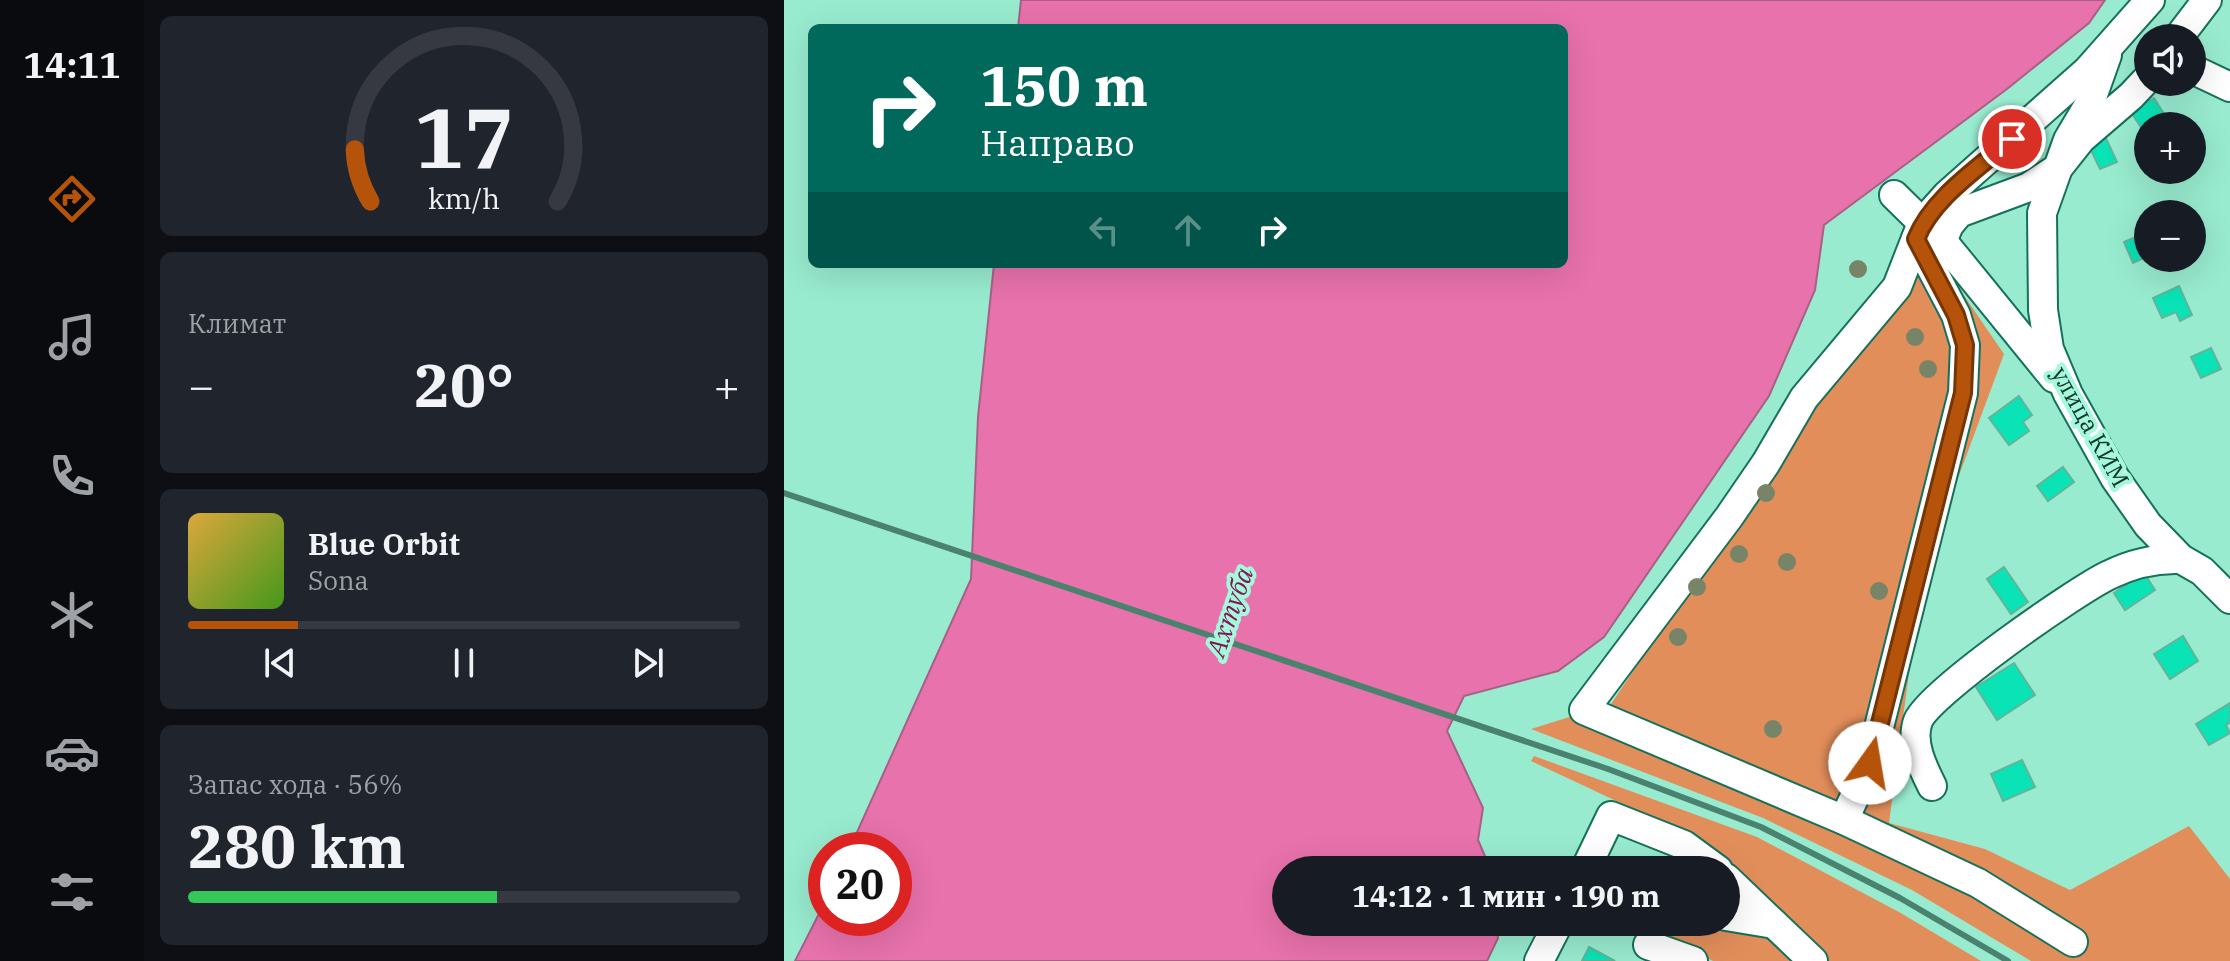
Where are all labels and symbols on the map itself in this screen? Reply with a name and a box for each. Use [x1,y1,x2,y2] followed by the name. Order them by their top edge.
[1978,105,2046,173] pin
[2045,361,2137,492] street label: улица КИМ
[1197,562,1260,663] water label: Ахтуба
[1828,721,1912,805] position arrow
[808,832,912,936] speed limit sign: 20

